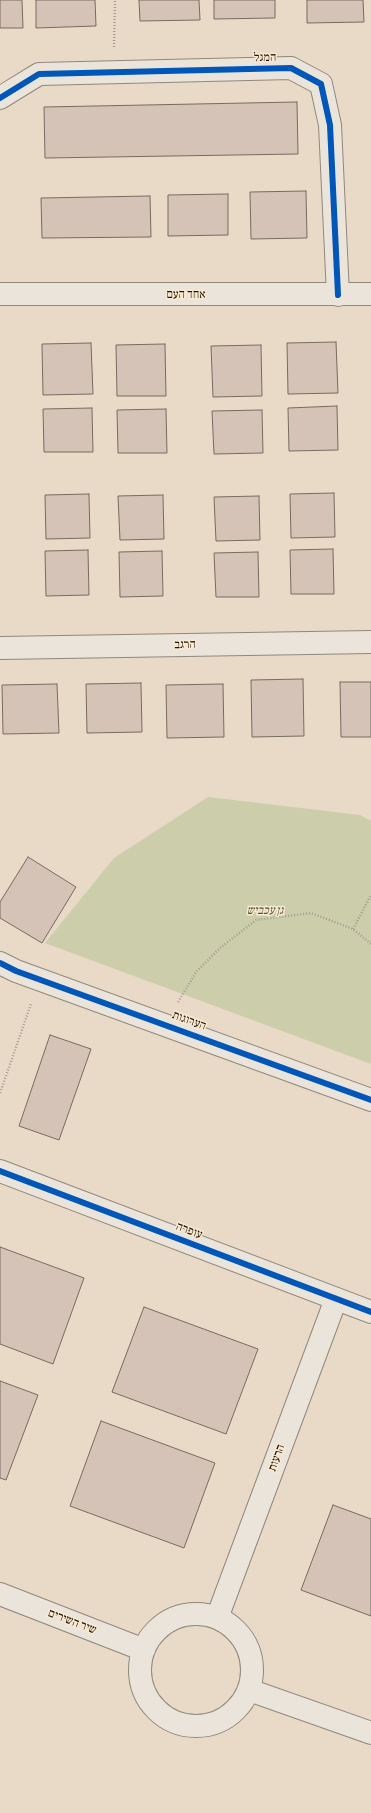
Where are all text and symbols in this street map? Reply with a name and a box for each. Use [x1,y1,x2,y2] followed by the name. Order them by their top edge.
[254,51,276,65] street label: המגל
[166,288,206,302] street label: אחד העם
[174,638,196,652] street label: הרגב
[247,904,283,918] park label: גן עכביש
[170,1008,208,1034] street label: הערוגות
[174,1219,204,1243] street label: עופרה
[265,1442,289,1474] street label: הרעות
[46,1606,98,1638] street label: שיר השירים

